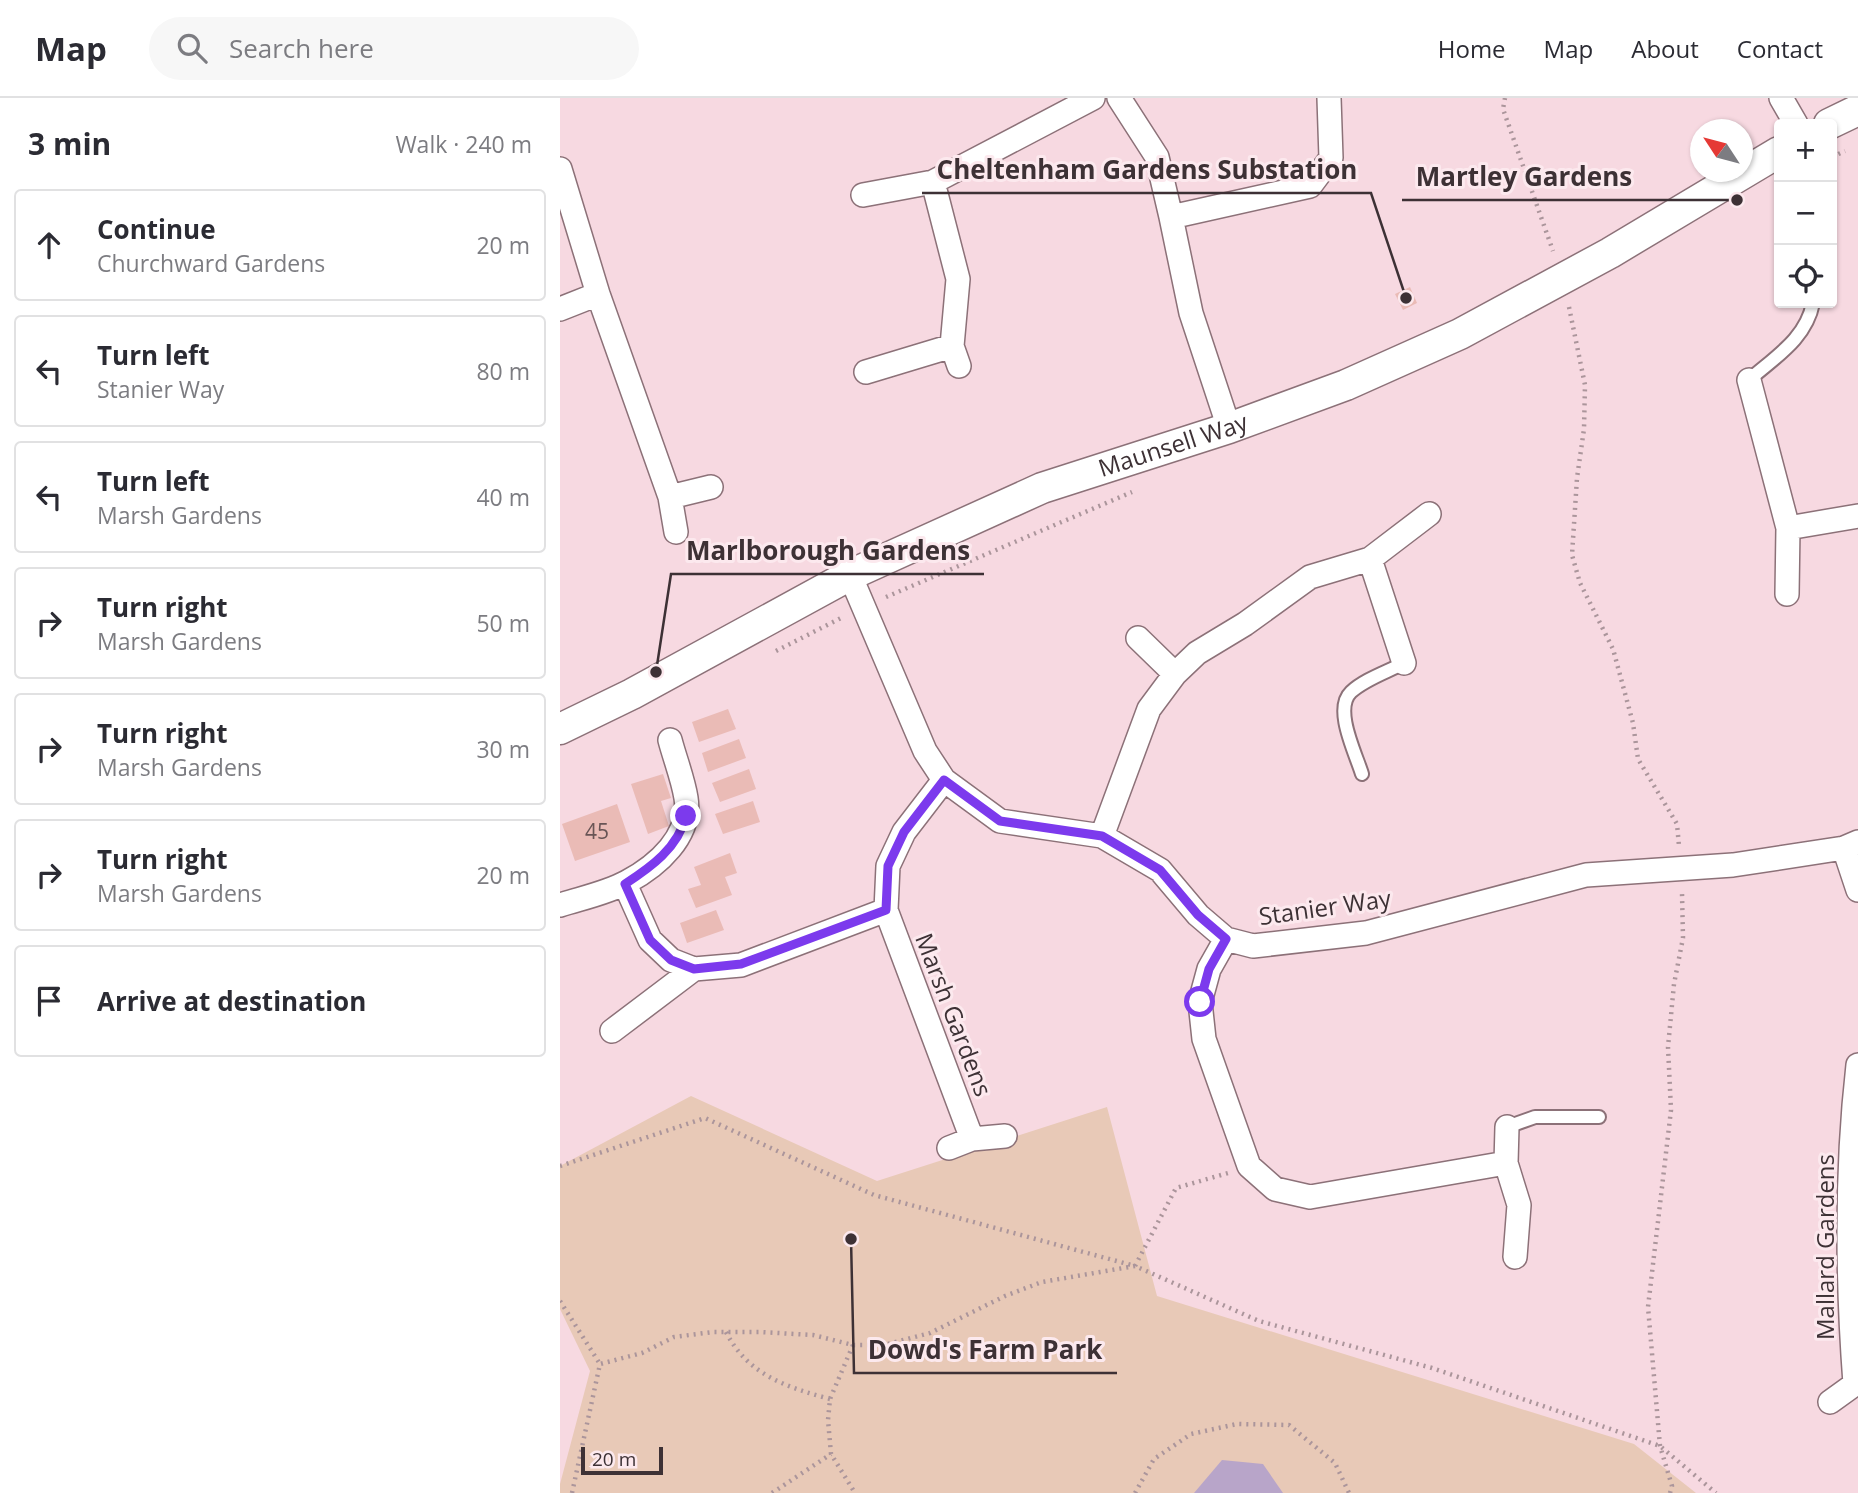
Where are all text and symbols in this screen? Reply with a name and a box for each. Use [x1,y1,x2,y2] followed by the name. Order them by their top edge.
[149,17,639,80] search box
[35,26,107,71] text: Map
[173,29,211,67] icon: search
[229,30,374,66] text: Search here
[1438,32,1506,65] text: Home
[1544,32,1593,65] text: Map
[1631,32,1699,65] text: About
[1737,32,1823,65] text: Contact
[1690,119,1753,182] north arrow
[1774,119,1837,308] map controls
[1774,119,1837,182] button: +
[28,123,111,164] text: 3 min
[395,128,532,160] text: Walk · 240 m
[922,146,1371,193] callout: Cheltenham Gardens Substation
[937,151,1357,187] text: Cheltenham Gardens Substation
[1402,153,1646,200] callout: Martley Gardens
[1416,158,1632,194] text: Martley Gardens
[1774,182,1837,245] button: −
[97,211,216,247] text: Continue
[30,226,68,264] icon: ahead
[476,229,530,261] text: 20 m
[1774,245,1837,308] button: locate
[97,247,325,279] text: Churchward Gardens
[97,337,209,373] text: Turn left
[30,352,68,390] icon: left
[476,355,530,387] text: 80 m
[97,373,224,405] text: Stanier Way
[1094,404,1253,484] street label: Maunsell Way
[97,463,209,499] text: Turn left
[30,478,68,516] icon: left
[476,481,530,513] text: 40 m
[97,499,262,531] text: Marsh Gardens
[671,527,984,574] callout: Marlborough Gardens
[686,532,970,568] text: Marlborough Gardens
[97,589,228,625] text: Turn right
[30,604,68,642] icon: right
[476,607,530,639] text: 50 m
[97,625,262,657] text: Marsh Gardens
[97,715,228,751] text: Turn right
[30,730,68,768] icon: right
[476,733,530,765] text: 30 m
[97,751,262,783] text: Marsh Gardens
[670,800,701,831] route end
[585,817,609,845] house number: 45
[97,841,228,877] text: Turn right
[30,856,68,894] icon: right
[476,859,530,891] text: 20 m
[97,877,262,909] text: Marsh Gardens
[1257,881,1394,932] street label: Stanier Way
[908,928,1001,1101] street label: Marsh Gardens
[30,982,68,1020] icon: arrive
[97,983,366,1019] text: Arrive at destination
[1184,986,1215,1017] route start
[1808,1154,1841,1340] street label: Mallard Gardens
[854,1326,1117,1373] callout: Dowd's Farm Park
[868,1331,1103,1367] text: Dowd's Farm Park
[581,1444,663,1476] scale bar
[592,1446,636,1472] text: 20 m

